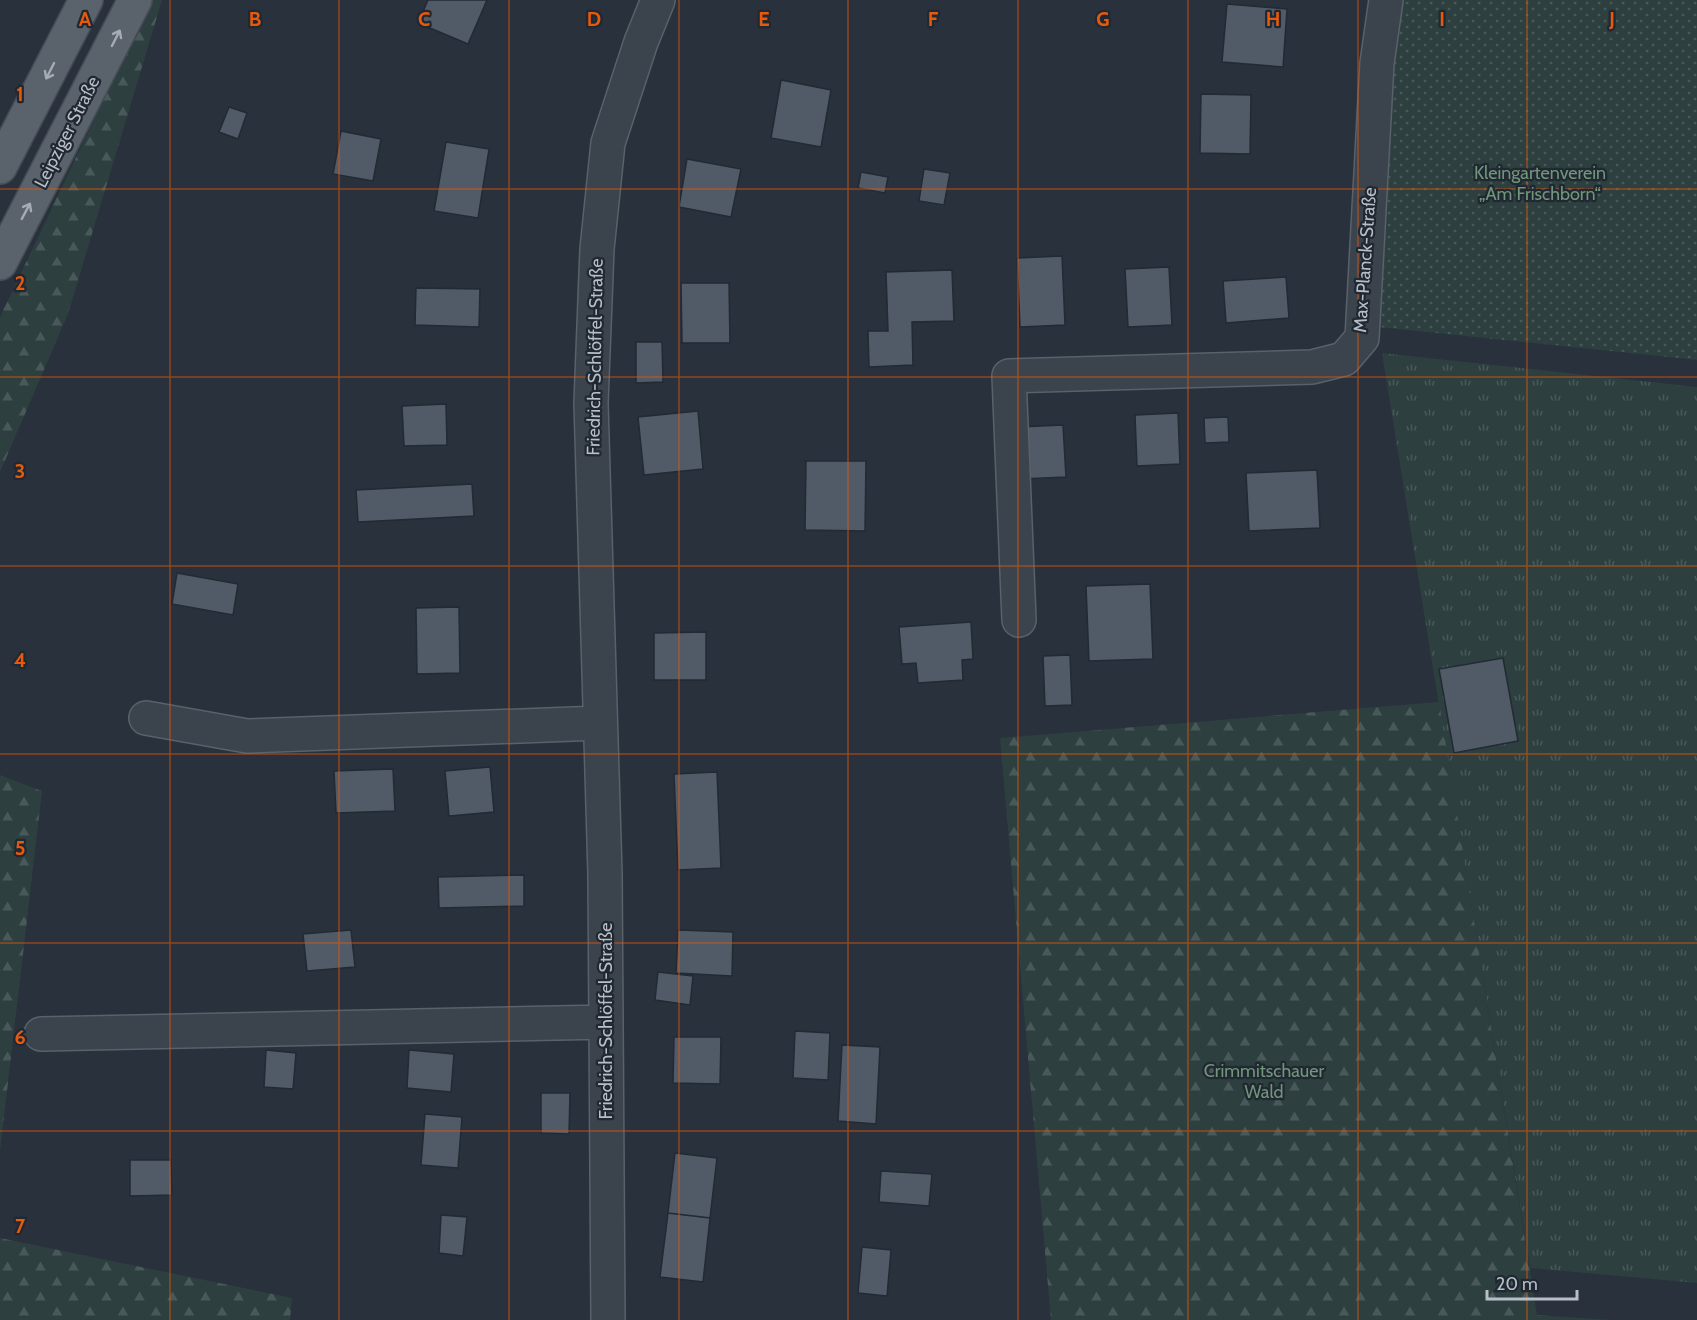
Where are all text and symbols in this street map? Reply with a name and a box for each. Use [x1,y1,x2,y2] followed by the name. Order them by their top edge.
[79,7,92,31] text: A
[249,7,261,31] text: B
[418,7,430,31] text: C
[587,7,601,31] text: D
[758,7,770,31] text: E
[928,7,939,31] text: F
[1096,7,1110,31] text: G
[1266,7,1280,31] text: H
[1439,7,1445,31] text: I
[1608,7,1615,31] text: J
[110,29,122,47] one-way arrow
[44,61,55,79] one-way arrow
[30,73,104,191] street label: Leipziger Straße
[16,82,24,106] text: 1
[1474,162,1606,205] park label: Kleingartenverein „Am Frischborn“
[1349,187,1381,333] street label: Max-Planck-Straße
[21,202,33,220] one-way arrow
[582,258,608,456] street label: Friedrich-Schlöffel-Straße
[15,271,25,295] text: 2
[15,459,25,483] text: 3
[14,648,26,672] text: 4
[15,836,25,860] text: 5
[595,922,617,1120] street label: Friedrich-Schlöffel-Straße
[14,1025,26,1049] text: 6
[1204,1060,1324,1103] park label: Crimmitschauer Wald
[15,1214,26,1238] text: 7
[1487,1263,1577,1301] scale bar
[1496,1273,1538,1295] text: 20 m

